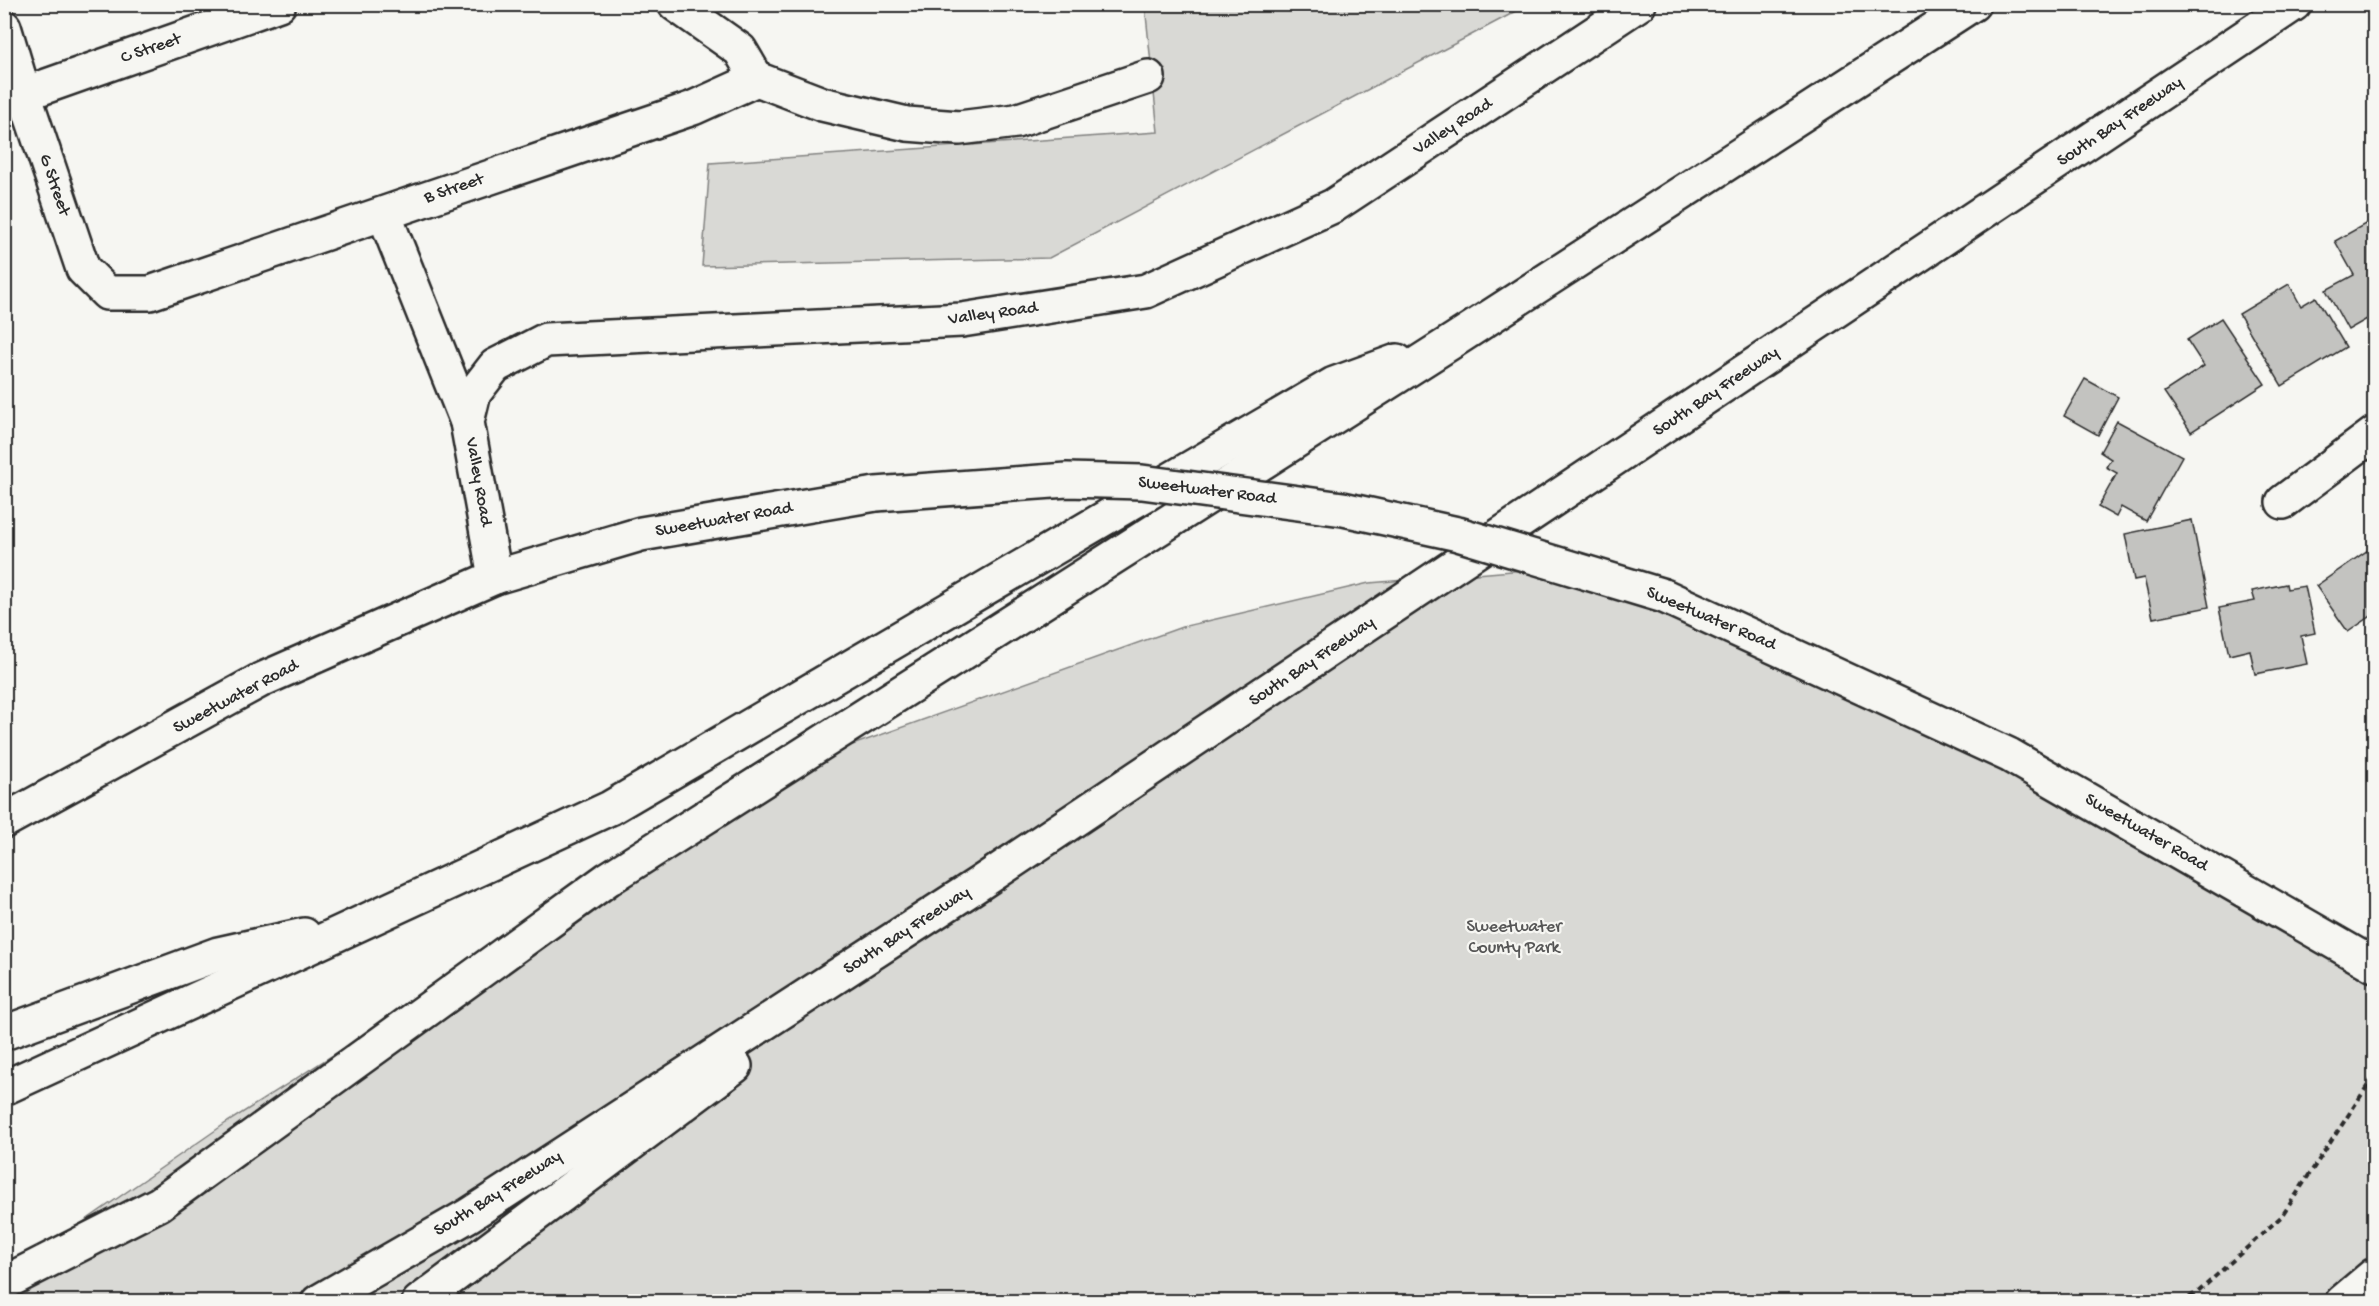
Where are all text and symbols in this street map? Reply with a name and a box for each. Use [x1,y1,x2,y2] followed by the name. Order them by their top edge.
[118,28,185,69] street label: C Street
[2053,72,2187,172] street label: South Bay Freeway
[1409,93,1498,161] street label: Valley Road
[34,152,75,220] street label: G Street
[421,169,488,209] street label: B Street
[946,297,1040,331] street label: Valley Road
[1649,342,1783,442] street label: South Bay Freeway
[460,435,496,529] street label: Valley Road
[1137,472,1279,510] street label: Sweetwater Road
[654,497,796,542] street label: Sweetwater Road
[1643,582,1780,656] street label: Sweetwater Road
[1245,612,1379,712] street label: South Bay Freeway
[170,654,303,739] street label: Sweetwater Road
[2081,789,2213,878] street label: Sweetwater Road
[840,882,974,980] street label: South Bay Freeway
[1466,917,1563,959] park label: Sweetwater County Park
[430,1146,566,1242] street label: South Bay Freeway

